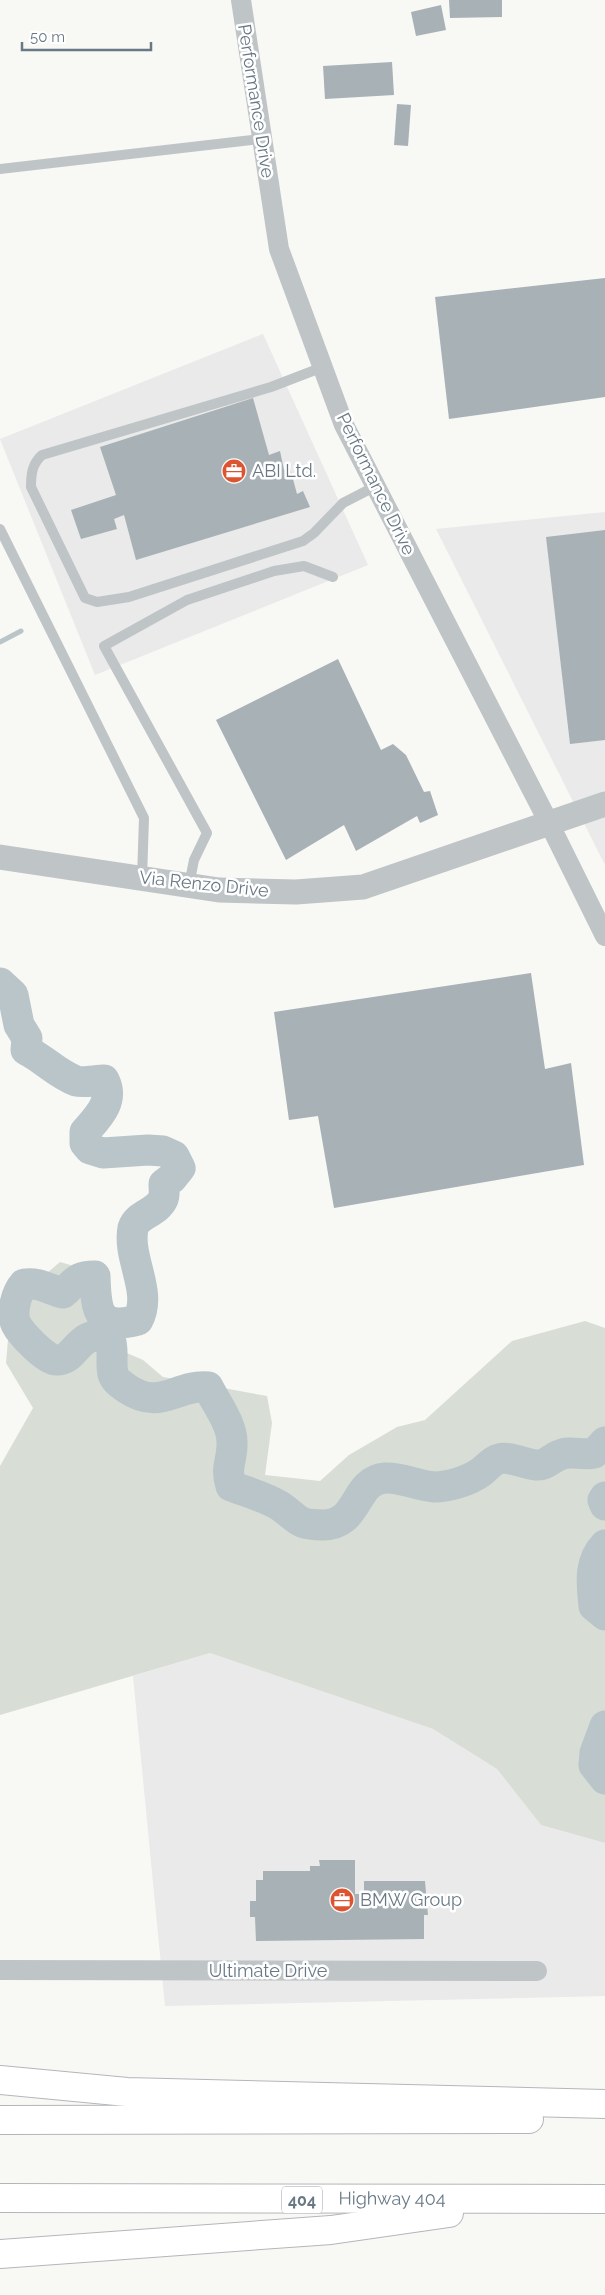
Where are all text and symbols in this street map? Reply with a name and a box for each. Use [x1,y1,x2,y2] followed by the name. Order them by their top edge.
[22,20,151,52] scale bar
[234,23,279,180] street label: Performance Drive
[30,28,65,46] text: 50 m
[333,409,420,559] street label: Performance Drive
[221,458,247,484] office icon: ABI Ltd.
[252,460,316,481] place label: ABI Ltd.
[138,866,270,901] street label: Via Renzo Drive
[329,1887,355,1913] office icon: BMW Group
[360,1889,462,1910] place label: BMW Group
[209,1960,328,1981] street label: Ultimate Drive
[282,2186,322,2214] road number: 404
[338,2188,446,2209] street label: Highway 404

